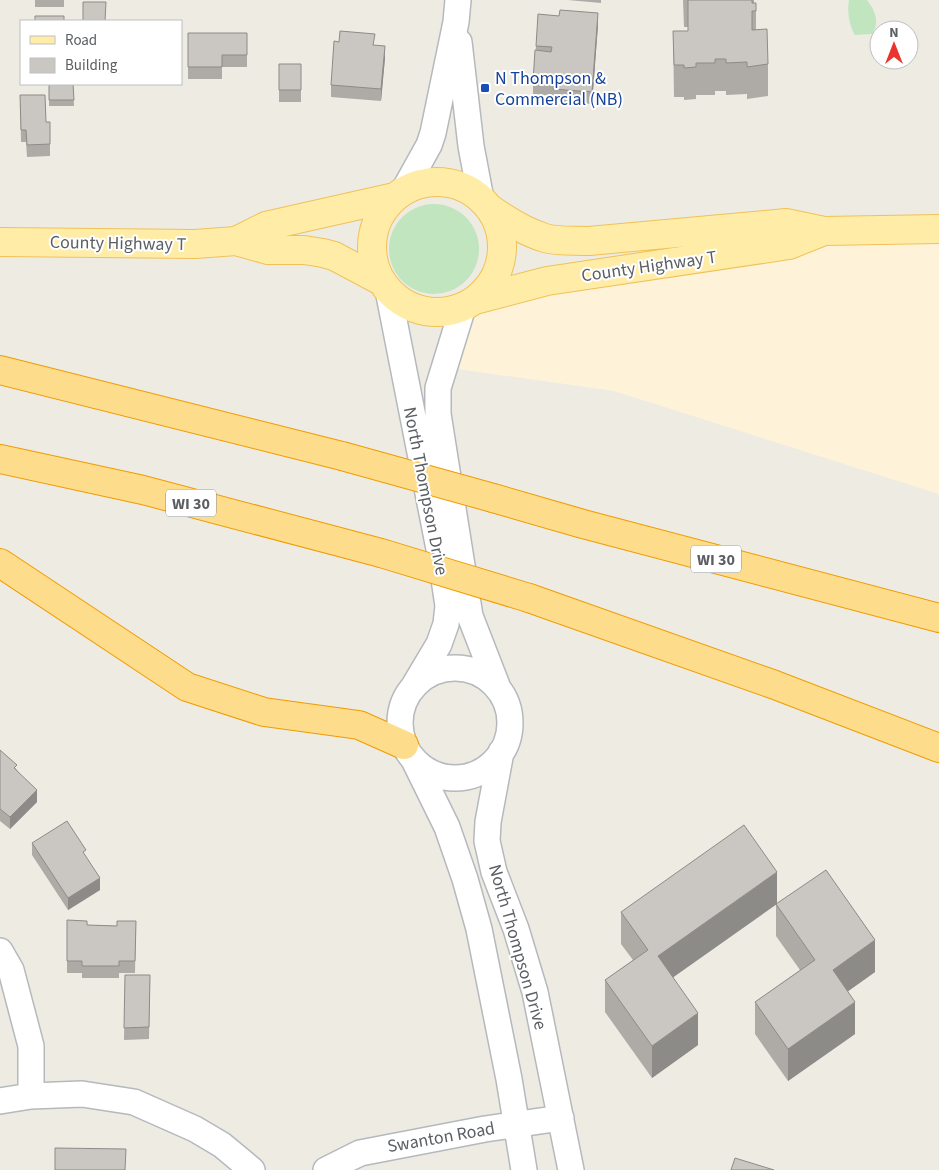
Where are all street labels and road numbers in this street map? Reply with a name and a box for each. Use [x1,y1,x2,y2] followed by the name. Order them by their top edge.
[50,230,187,257] street label: County Highway T
[580,245,719,288] street label: County Highway T
[397,405,454,577] street label: North Thompson Drive
[166,489,216,516] road number: WI 30
[691,546,741,572] road number: WI 30
[482,862,553,1033] street label: North Thompson Drive
[385,1116,497,1159] street label: Swanton Road

